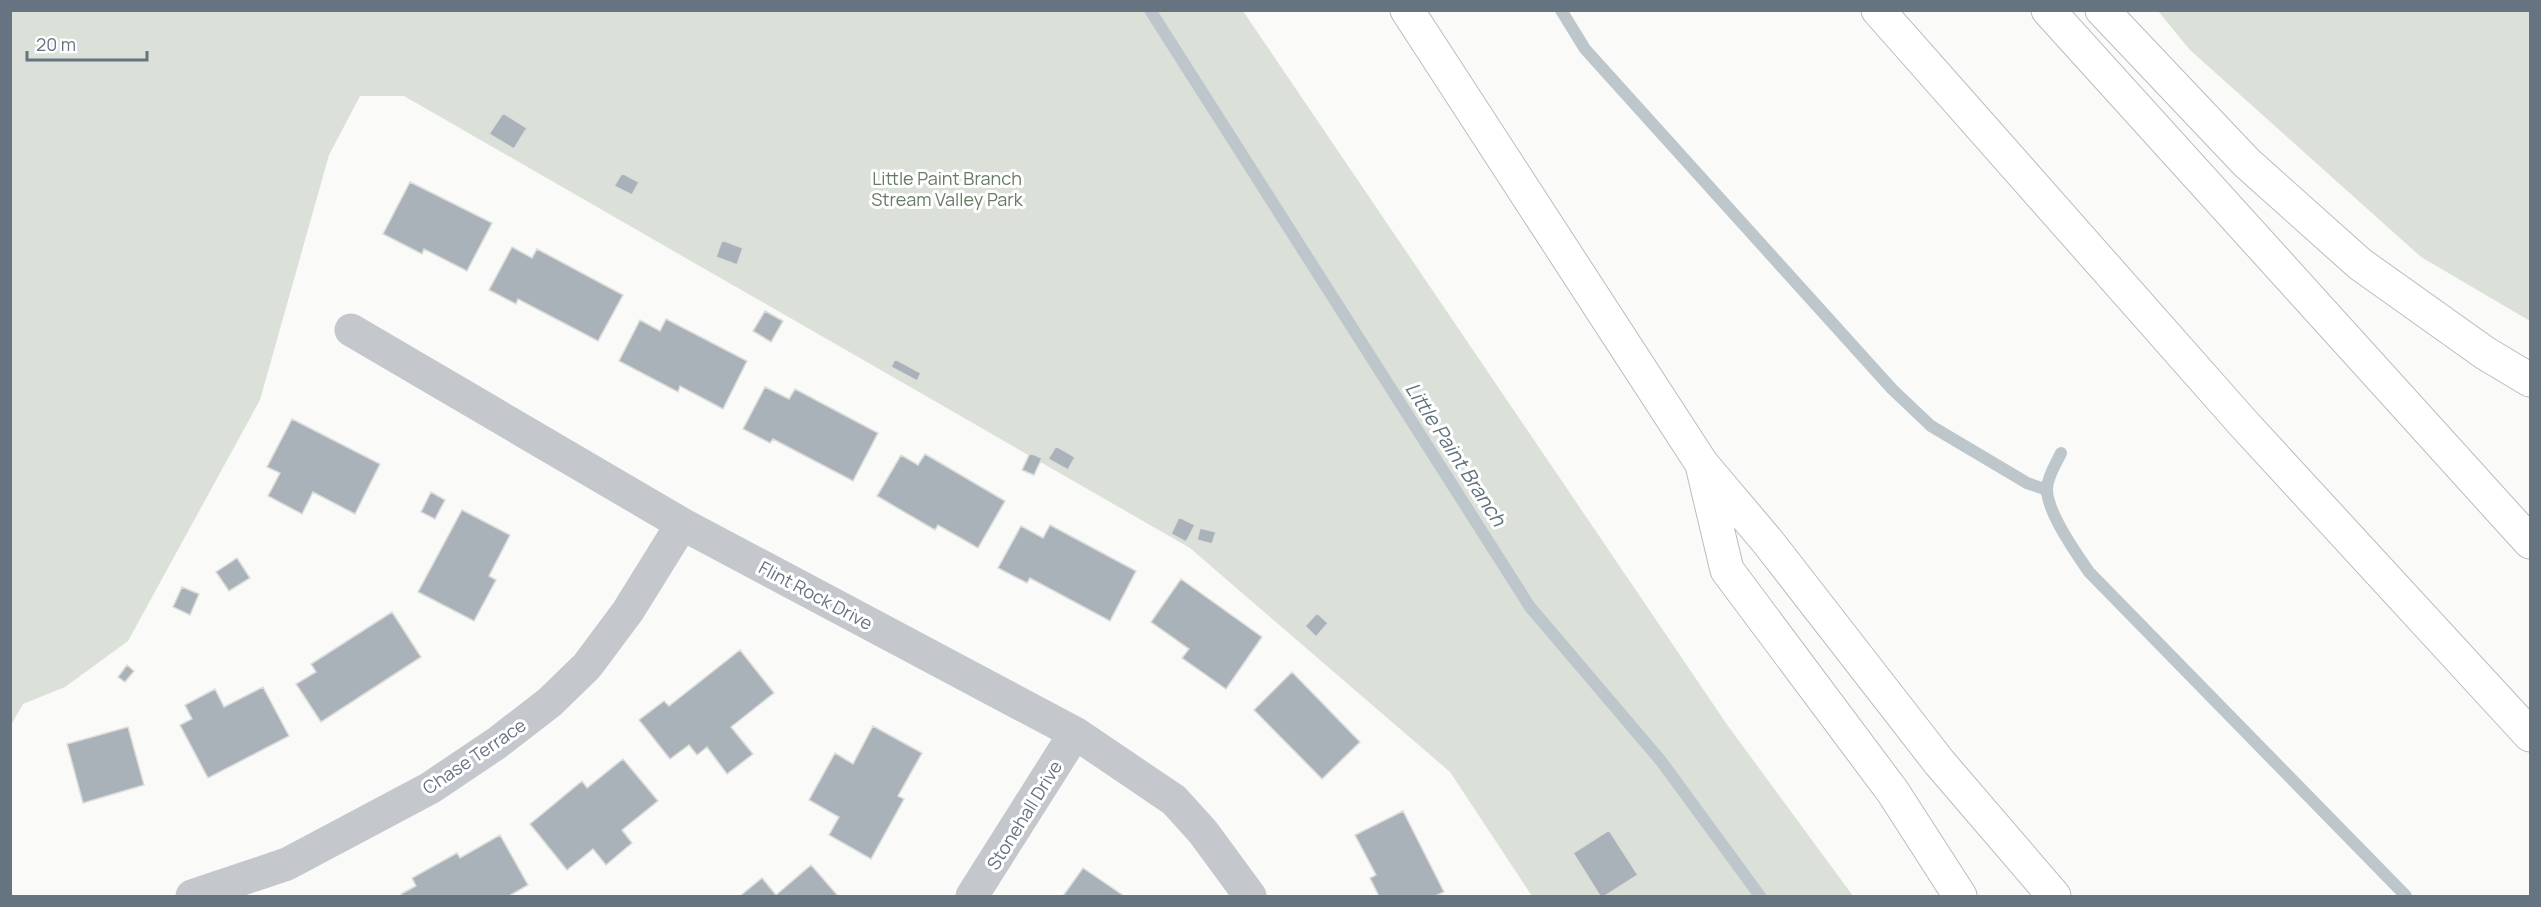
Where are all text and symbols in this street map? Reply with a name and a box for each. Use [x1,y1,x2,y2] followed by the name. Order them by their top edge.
[27,24,147,62] scale bar
[36,32,76,56] text: 20 m
[871,166,1024,211] park label: Little Paint Branch Stream Valley Park
[1399,377,1513,532] water label: Little Paint Branch
[755,555,877,635] street label: Flint Rock Drive
[418,713,530,799] street label: Chase Terrace
[981,756,1067,874] street label: Stonehall Drive

